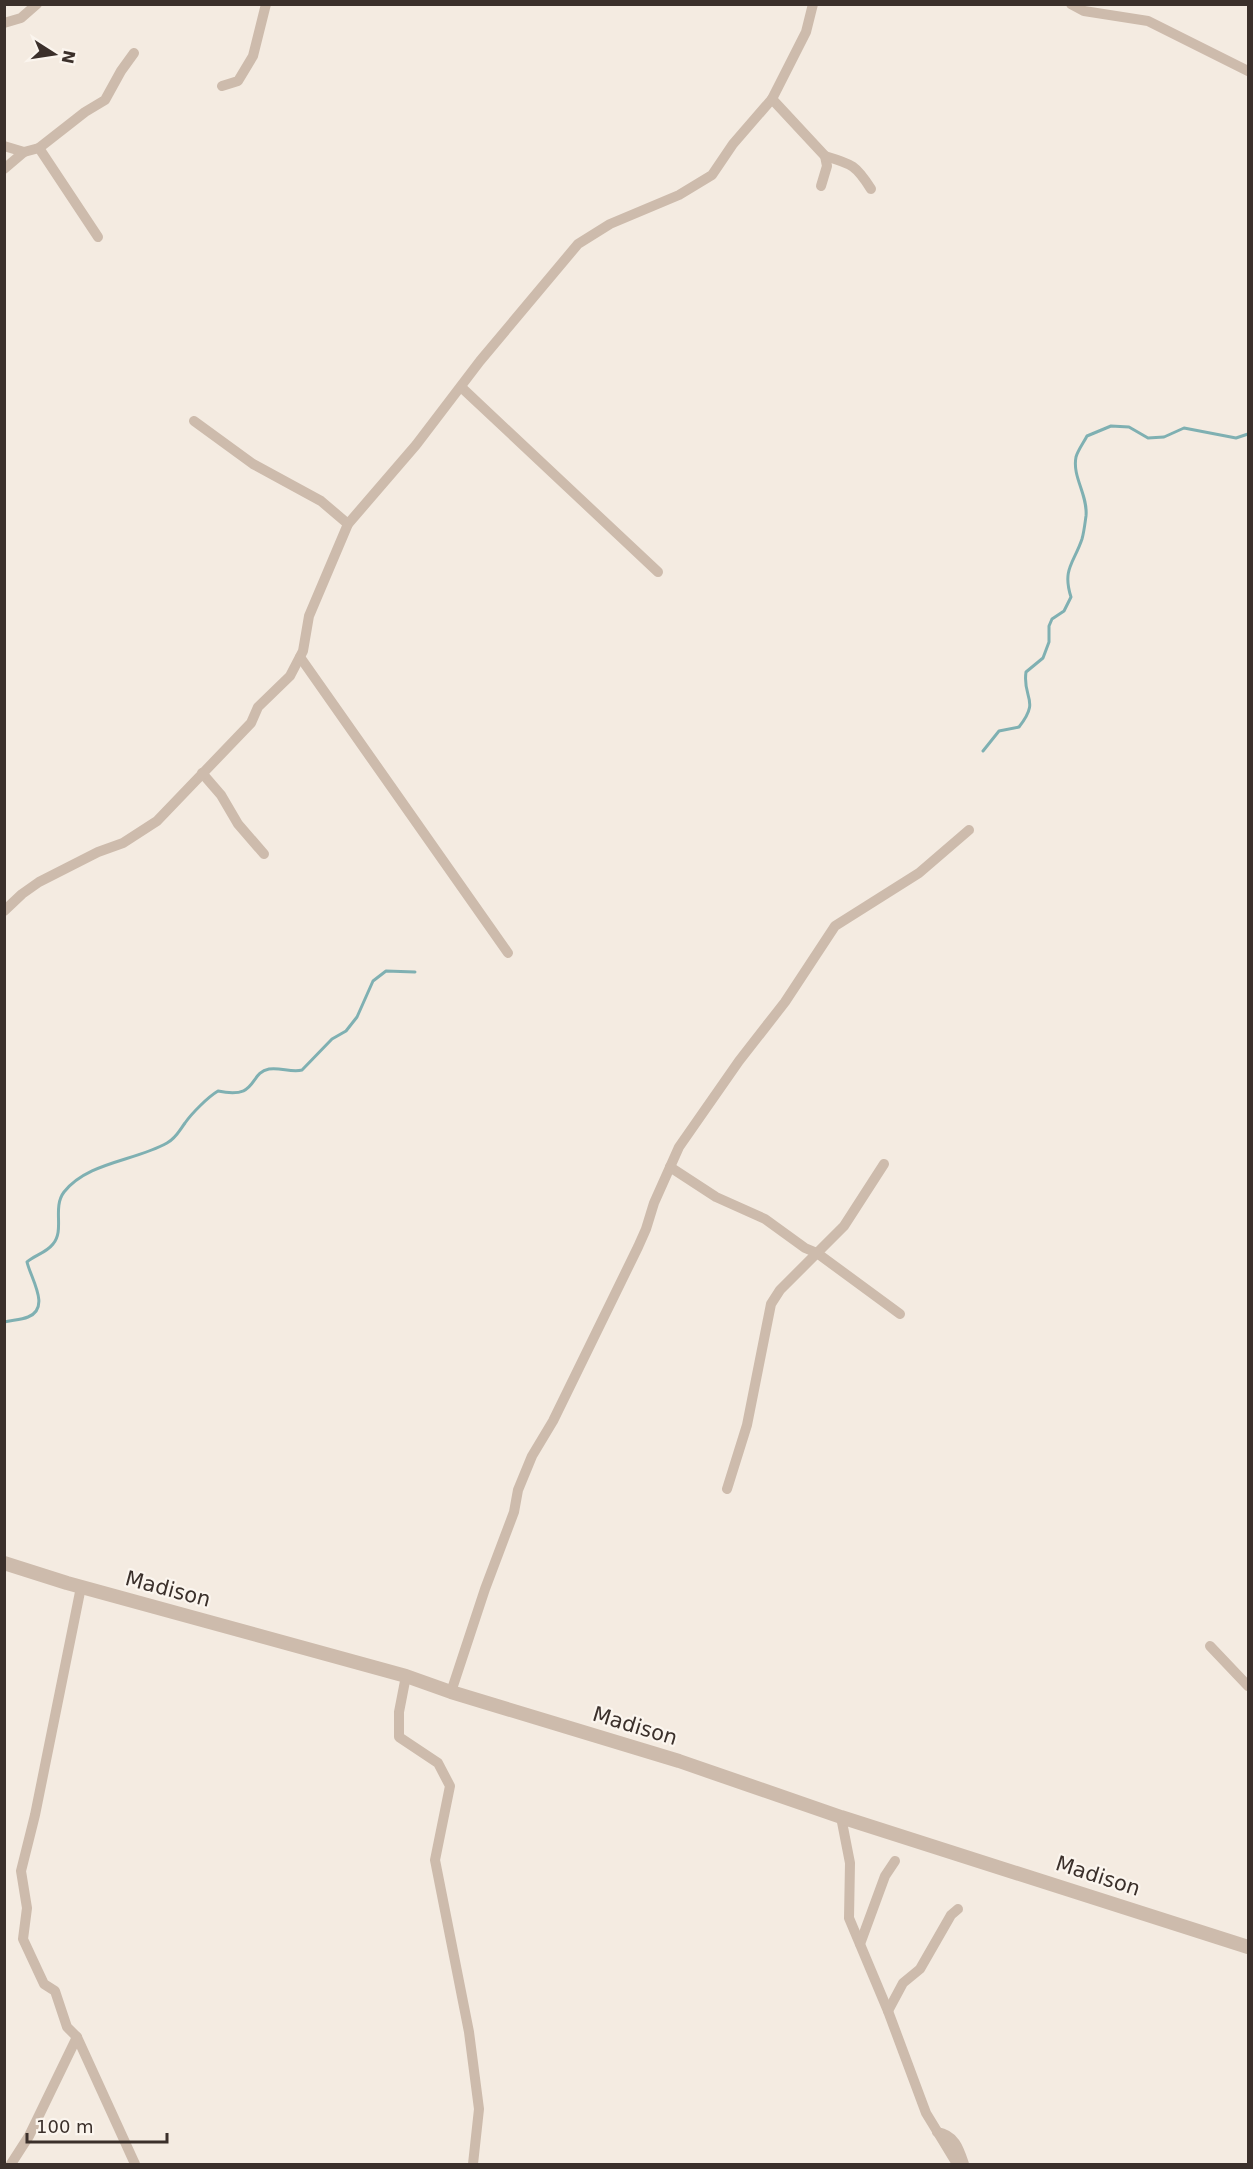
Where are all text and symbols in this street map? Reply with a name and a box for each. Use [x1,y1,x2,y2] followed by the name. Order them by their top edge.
[24,24,84,84] north arrow
[57,48,79,66] text: N
[123,1566,213,1612] street label: Madison
[590,1702,680,1750] street label: Madison
[1053,1851,1143,1901] street label: Madison
[27,2106,166,2144] scale bar
[36,2116,94,2137] text: 100 m

